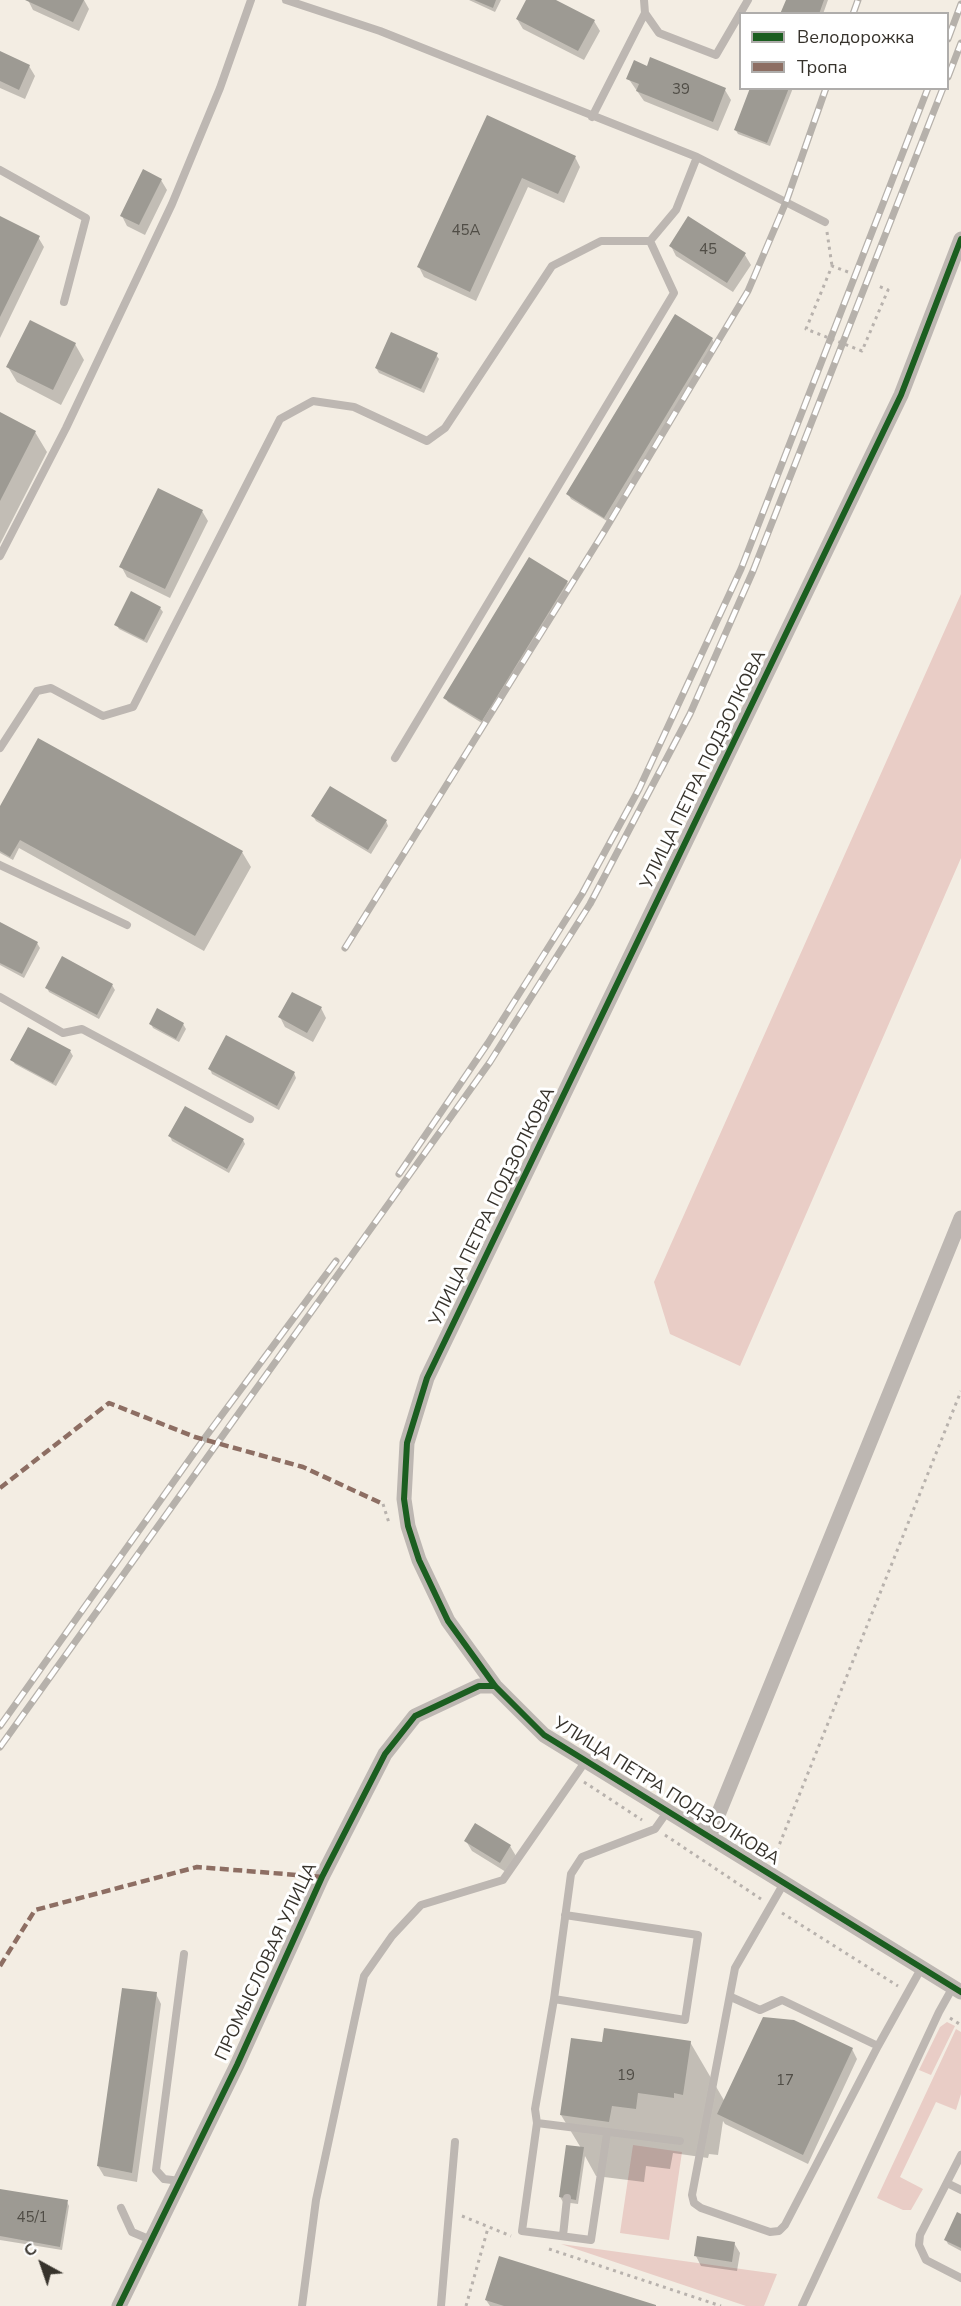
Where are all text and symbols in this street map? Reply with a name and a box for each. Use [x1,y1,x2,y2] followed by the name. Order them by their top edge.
[739,12,949,90] legend
[797,25,914,49] text: Велодорожка
[797,55,848,79] text: Тропа
[672,81,690,99] house number: 39
[452,222,480,240] house number: 45А
[699,241,717,259] house number: 45
[637,647,771,893] street label: УЛИЦА ПЕТРА ПОДЗОЛКОВА
[426,1084,560,1330] street label: УЛИЦА ПЕТРА ПОДЗОЛКОВА
[549,1713,783,1871] street label: УЛИЦА ПЕТРА ПОДЗОЛКОВА
[212,1860,322,2064] street label: ПРОМЫСЛОВАЯ УЛИЦА
[617,2067,635,2085] house number: 19
[776,2072,794,2090] house number: 17
[16,2209,48,2227] house number: 45/1
[12,2234,72,2294] north arrow
[19,2238,42,2262] text: С

